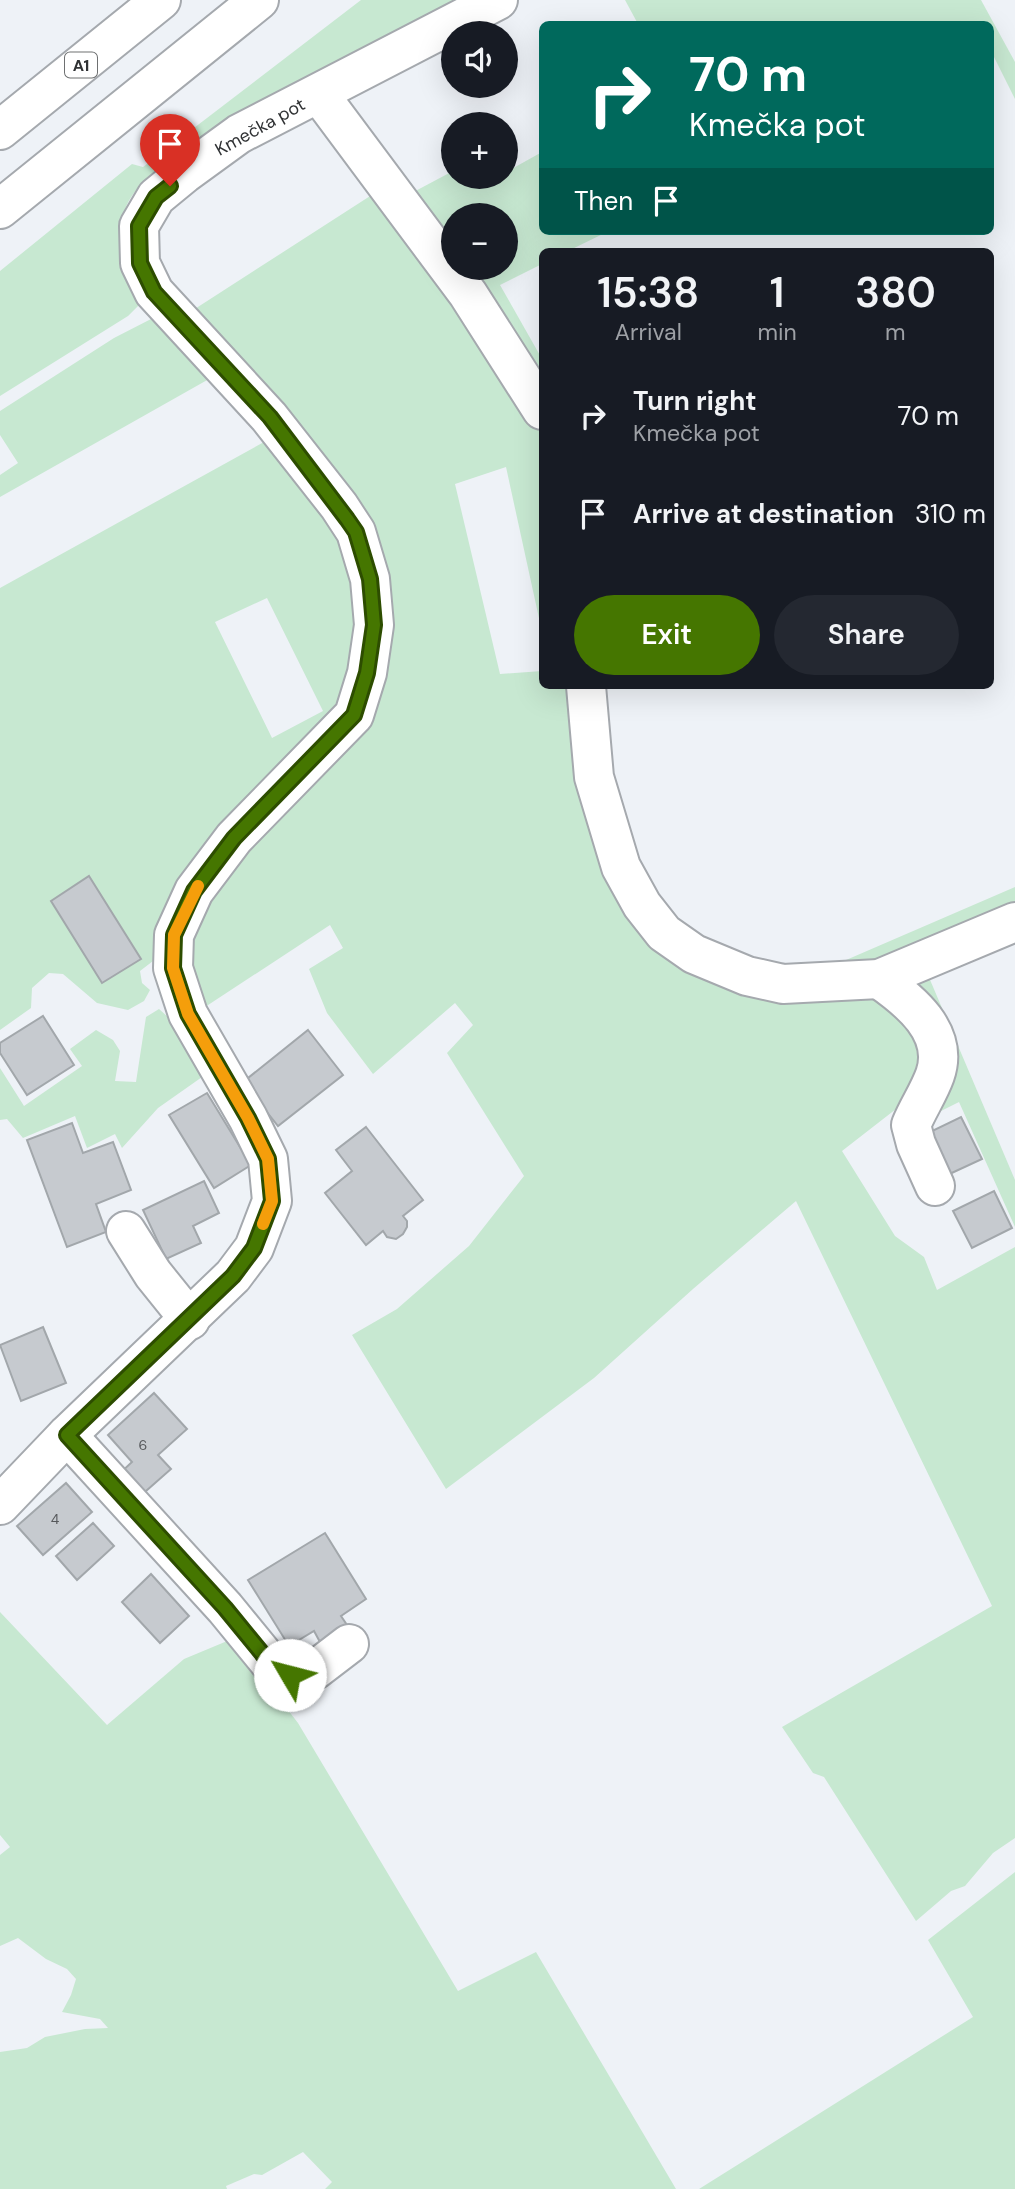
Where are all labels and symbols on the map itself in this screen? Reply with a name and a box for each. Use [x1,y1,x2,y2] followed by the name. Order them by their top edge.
[65,53,97,78] road number: A1
[211,92,309,162] street label: Kmečka pot
[140,114,200,186] pin
[139,1436,147,1454] house number: 6
[51,1510,60,1528] house number: 4
[253,1638,327,1712] position arrow

